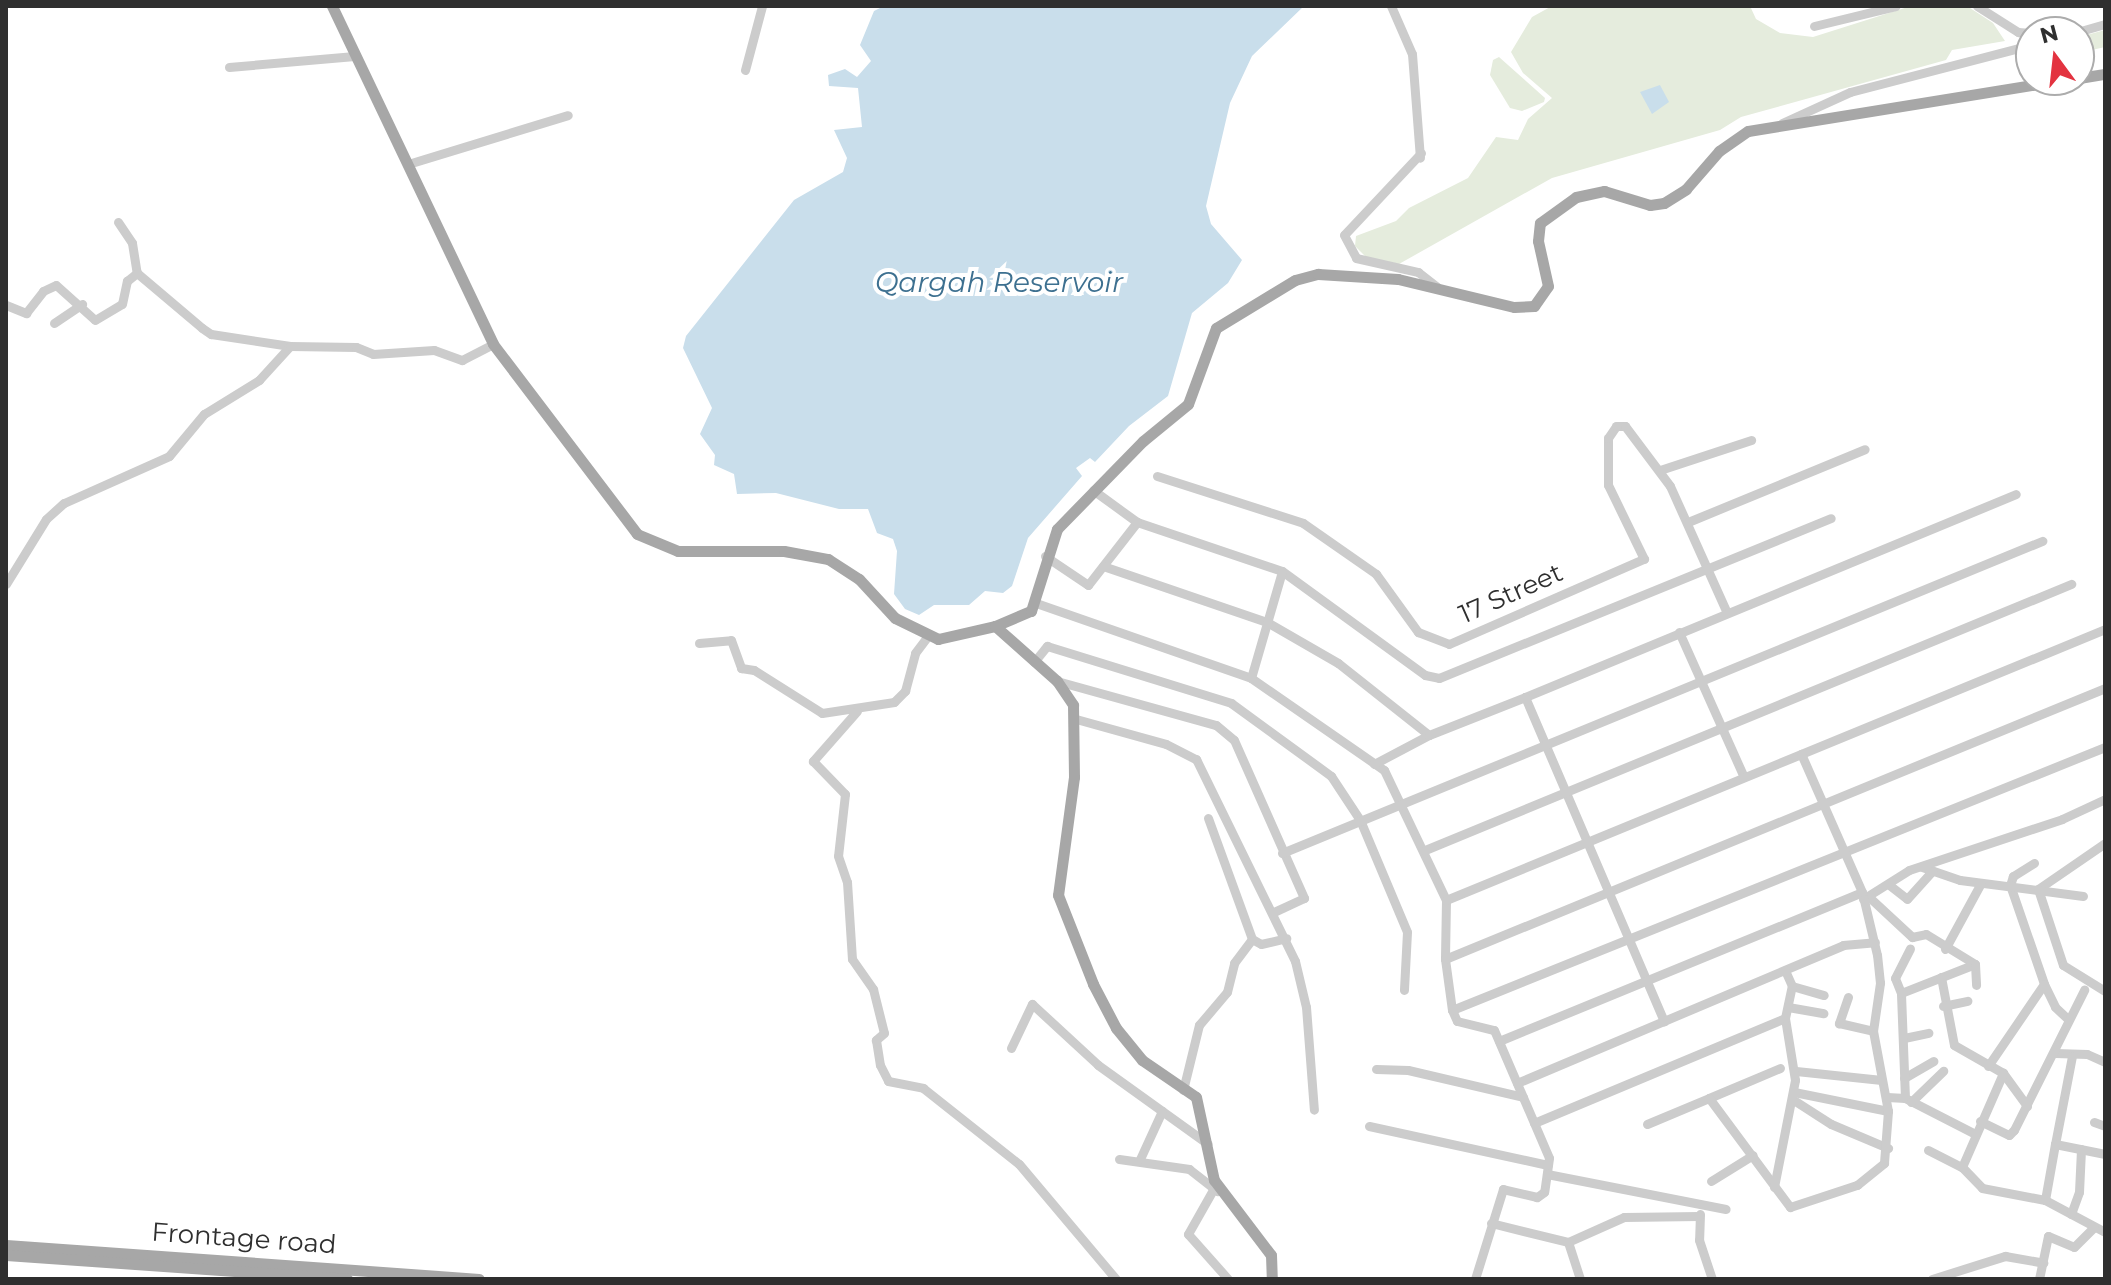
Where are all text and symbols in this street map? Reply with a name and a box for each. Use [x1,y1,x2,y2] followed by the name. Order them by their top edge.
[2015,16,2095,96] north arrow
[2037,19,2061,50] text: N
[875,265,1123,299] water label: Qargah Reservoir
[1454,557,1568,631] street label: 17 Street
[151,1217,337,1261] street label: Frontage road

